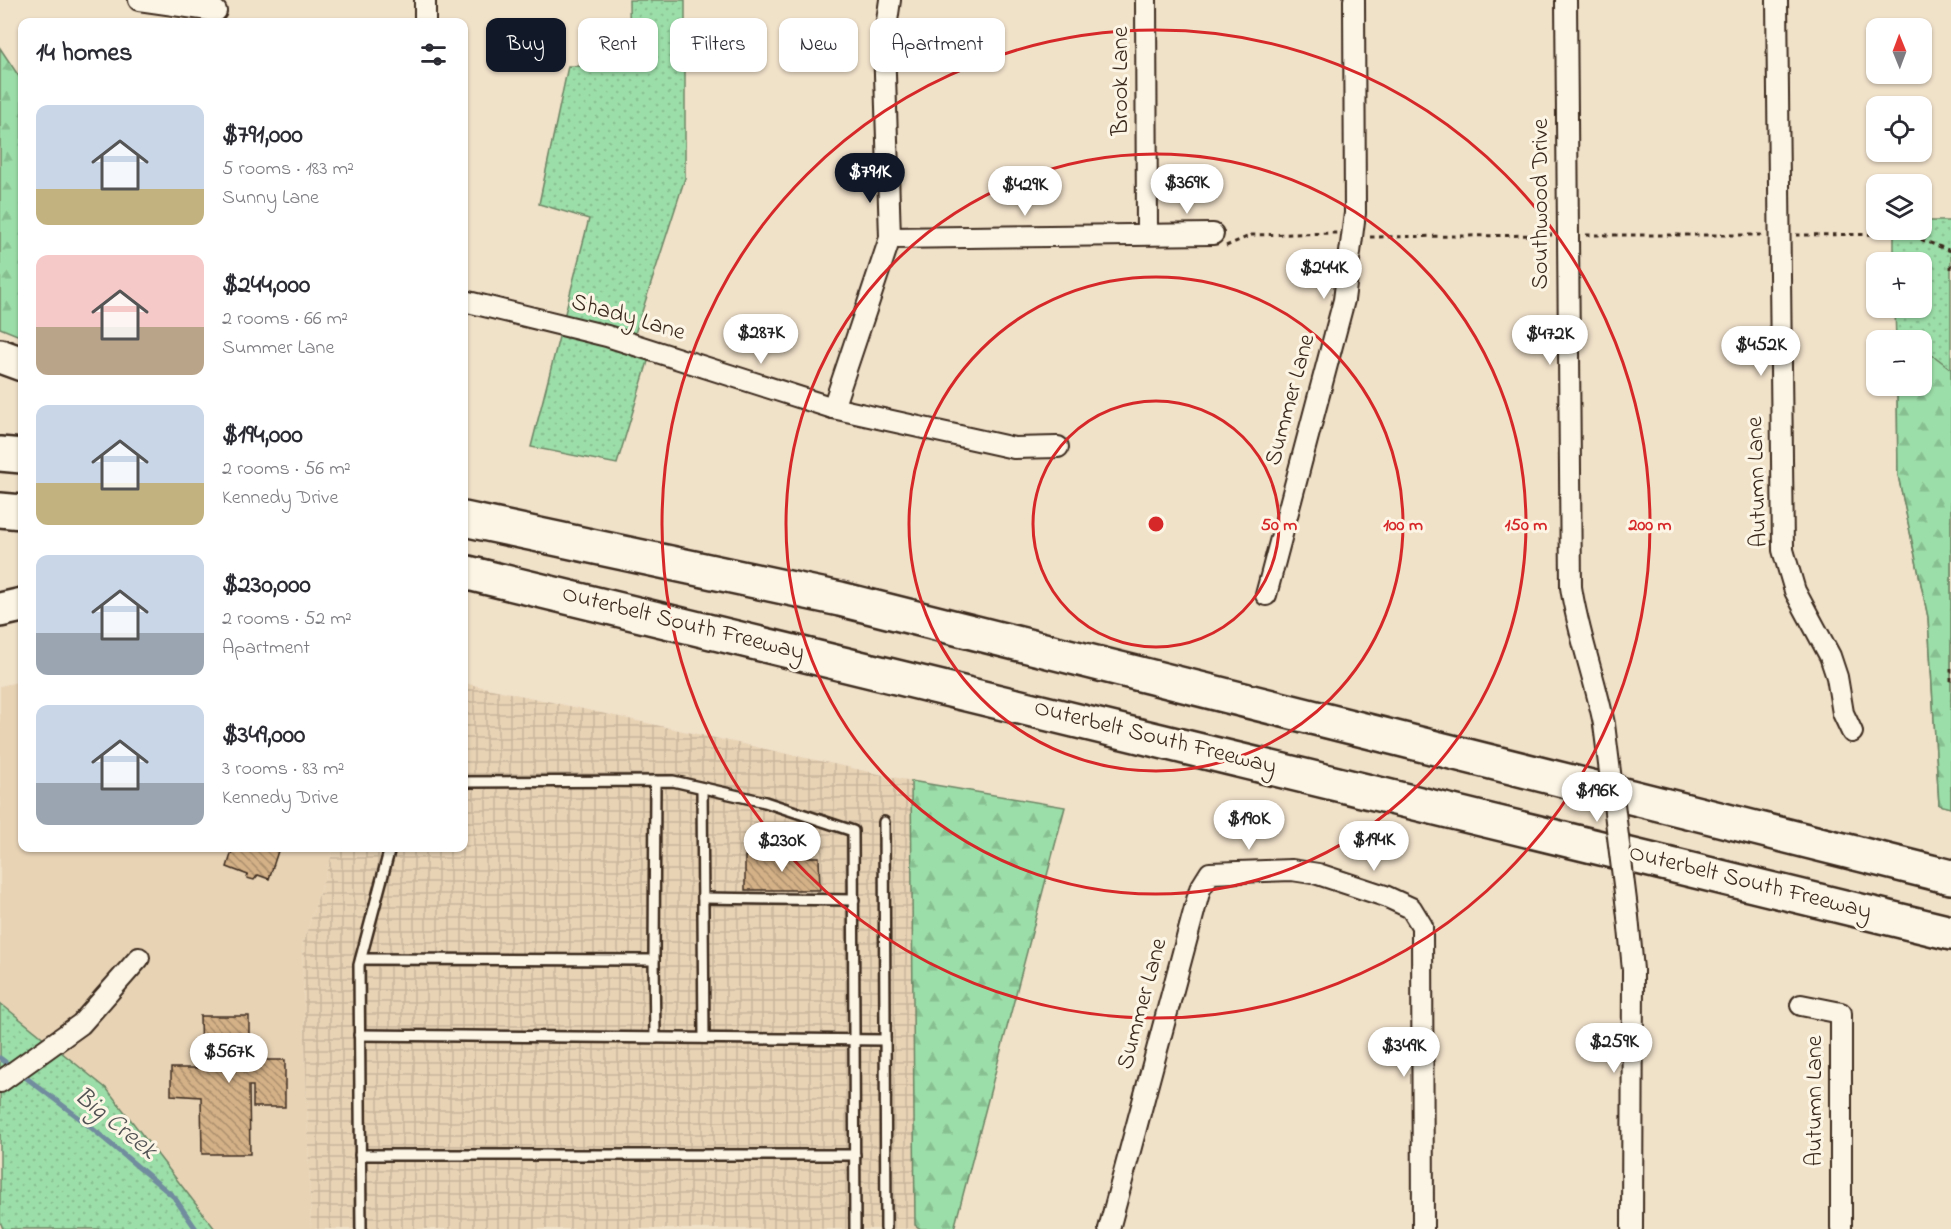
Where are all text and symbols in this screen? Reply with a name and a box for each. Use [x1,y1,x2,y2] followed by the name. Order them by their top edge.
[486,18,566,72] chip: Buy
[578,18,658,72] chip: Rent
[670,18,767,72] chip: Filters
[779,18,858,72] chip: New
[870,18,1005,72] chip: Apartment
[1866,18,1932,84] north arrow
[1866,18,1932,396] map controls
[1104,26,1139,136] street label: Brook Lane
[36,35,132,73] text: 14 homes
[417,38,450,71] icon: filters
[1866,96,1932,162] button: locate
[222,117,303,155] text: $791,000
[1524,118,1559,290] street label: Southwood Drive
[84,129,156,201] icon: home
[828,153,912,204] pin: $791K
[222,155,354,184] text: 5 rooms · 183 m²
[849,158,891,187] text: $791K
[1145,164,1229,215] pin: $369K
[983,166,1067,217] pin: $429K
[1165,169,1209,198] text: $369K
[1002,171,1048,200] text: $429K
[1866,174,1932,240] button: layers
[222,184,319,213] text: Sunny Lane
[1282,249,1366,300] pin: $244K
[1866,252,1932,318] button: +
[1300,254,1348,283] text: $244K
[222,267,310,305] text: $244,000
[84,279,156,351] icon: home
[567,285,689,352] street label: Shady Lane
[222,305,348,334] text: 2 rooms · 66 m²
[719,314,803,365] pin: $287K
[1508,315,1592,366] pin: $472K
[737,319,785,348] text: $287K
[1526,320,1574,349] text: $472K
[1719,326,1803,377] pin: $452K
[1257,330,1325,470] street label: Summer Lane
[1866,330,1932,396] button: −
[1735,331,1787,360] text: $452K
[222,334,334,363] text: Summer Lane
[1738,416,1778,548] street label: Autumn Lane
[222,417,303,455] text: $194,000
[84,429,156,501] icon: home
[222,455,351,484] text: 2 rooms · 56 m²
[222,484,338,513] text: Kennedy Drive
[1261,513,1297,539] text: 50 m
[1383,513,1423,539] text: 100 m
[1505,513,1547,539] text: 150 m
[1628,513,1672,539] text: 200 m
[1146,514,1166,534] centre of rings
[222,567,311,605] text: $230,000
[558,577,808,672] street label: Outerbelt South Freeway
[84,579,156,651] icon: home
[222,605,352,634] text: 2 rooms · 52 m²
[222,634,310,663] text: Apartment
[1030,691,1280,786] street label: Outerbelt South Freeway
[222,717,305,755] text: $349,000
[84,729,156,801] icon: home
[222,755,344,784] text: 3 rooms · 83 m²
[1555,772,1639,823] pin: $196K
[1576,777,1618,806] text: $196K
[222,784,338,813] text: Kennedy Drive
[1207,800,1291,851] pin: $190K
[1228,805,1270,834] text: $190K
[1332,821,1416,872] pin: $194K
[740,822,824,873] pin: $230K
[1353,826,1395,855] text: $194K
[758,827,806,856] text: $230K
[1625,836,1875,931] street label: Outerbelt South Freeway
[1109,934,1177,1074] street label: Summer Lane
[1572,1023,1656,1074] pin: $259K
[1362,1027,1446,1078] pin: $349K
[1589,1028,1639,1057] text: $259K
[1382,1032,1426,1061] text: $349K
[187,1033,271,1084] pin: $567K
[1798,1035,1833,1167] street label: Autumn Lane
[204,1038,254,1067] text: $567K
[65,1079,166,1170] water label: Big Creek

